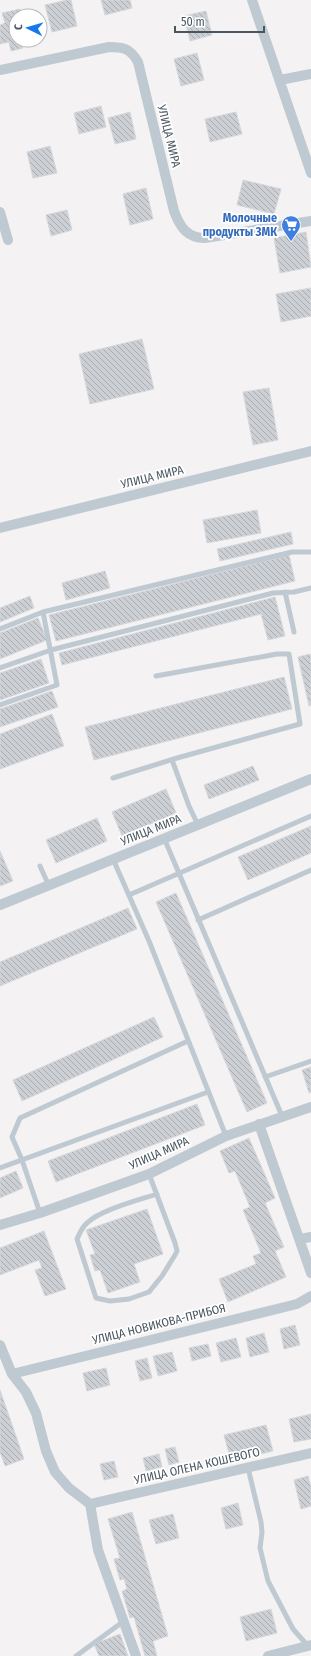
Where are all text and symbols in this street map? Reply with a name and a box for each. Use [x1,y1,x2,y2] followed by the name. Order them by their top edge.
[8,8,48,48] north arrow
[175,8,264,34] scale bar
[181,15,205,29] text: 50 m
[12,24,25,31] text: С
[154,102,184,169] street label: УЛИЦА МИРА
[203,211,277,239] place label: Молочные продукты ЗМК
[280,214,302,242] supermarket icon: Молочные продукты ЗМК
[118,462,185,492] street label: УЛИЦА МИРА
[118,811,184,849] street label: УЛИЦА МИРА
[126,1133,192,1173] street label: УЛИЦА МИРА
[90,1301,227,1348] street label: УЛИЦА НОВИКОВА-ПРИБОЯ
[132,1445,261,1487] street label: УЛИЦА ОЛЕНА КОШЕВОГО

